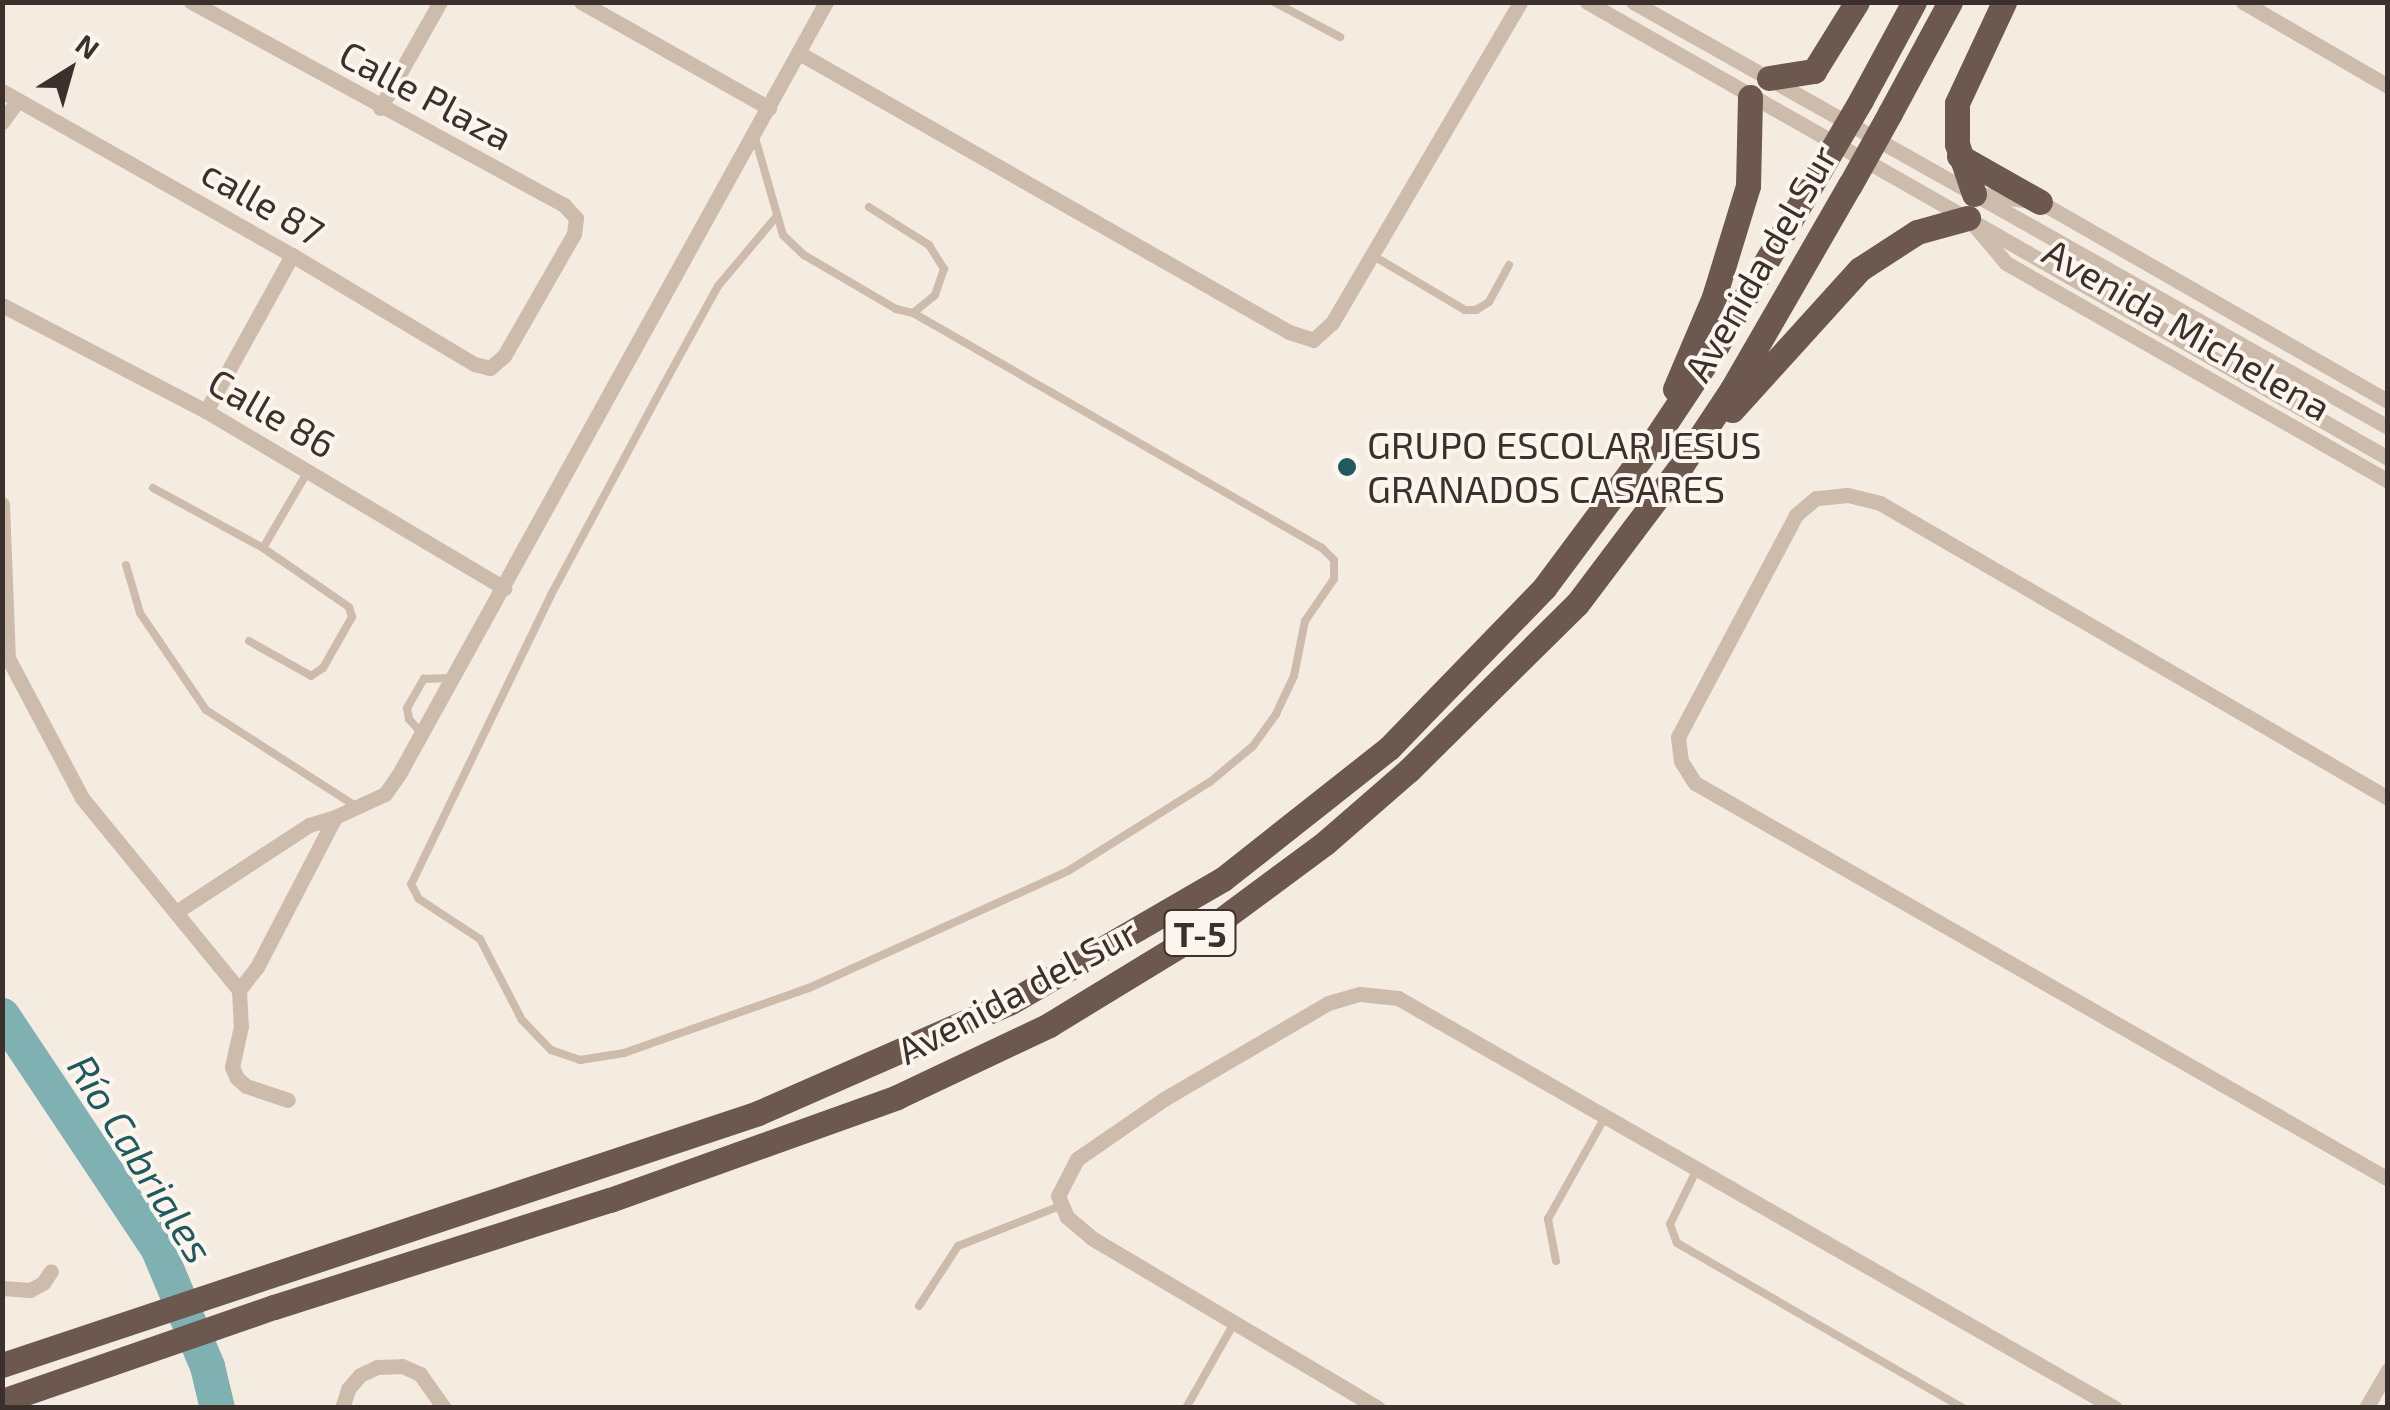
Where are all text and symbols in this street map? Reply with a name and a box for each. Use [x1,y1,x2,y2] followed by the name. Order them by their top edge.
[20,20,120,120] north arrow
[70,26,106,66] text: N
[332,31,520,159] street label: Calle Plaza
[1674,136,1846,390] street label: Avenida del Sur
[194,149,332,255] street label: calle 87
[2035,228,2339,430] street label: Avenida Michelena
[201,359,343,467] street label: Calle 86
[1367,422,1762,512] place label: GRUPO ESCOLAR JESUS GRANADOS CASARES
[1336,456,1358,478] marker: GRUPO ESCOLAR JESUS GRANADOS CASARES
[1162,903,1238,963] road number: T-5
[889,908,1145,1074] street label: Avenida del Sur
[59,1045,225,1271] water label: Río Cabriales

